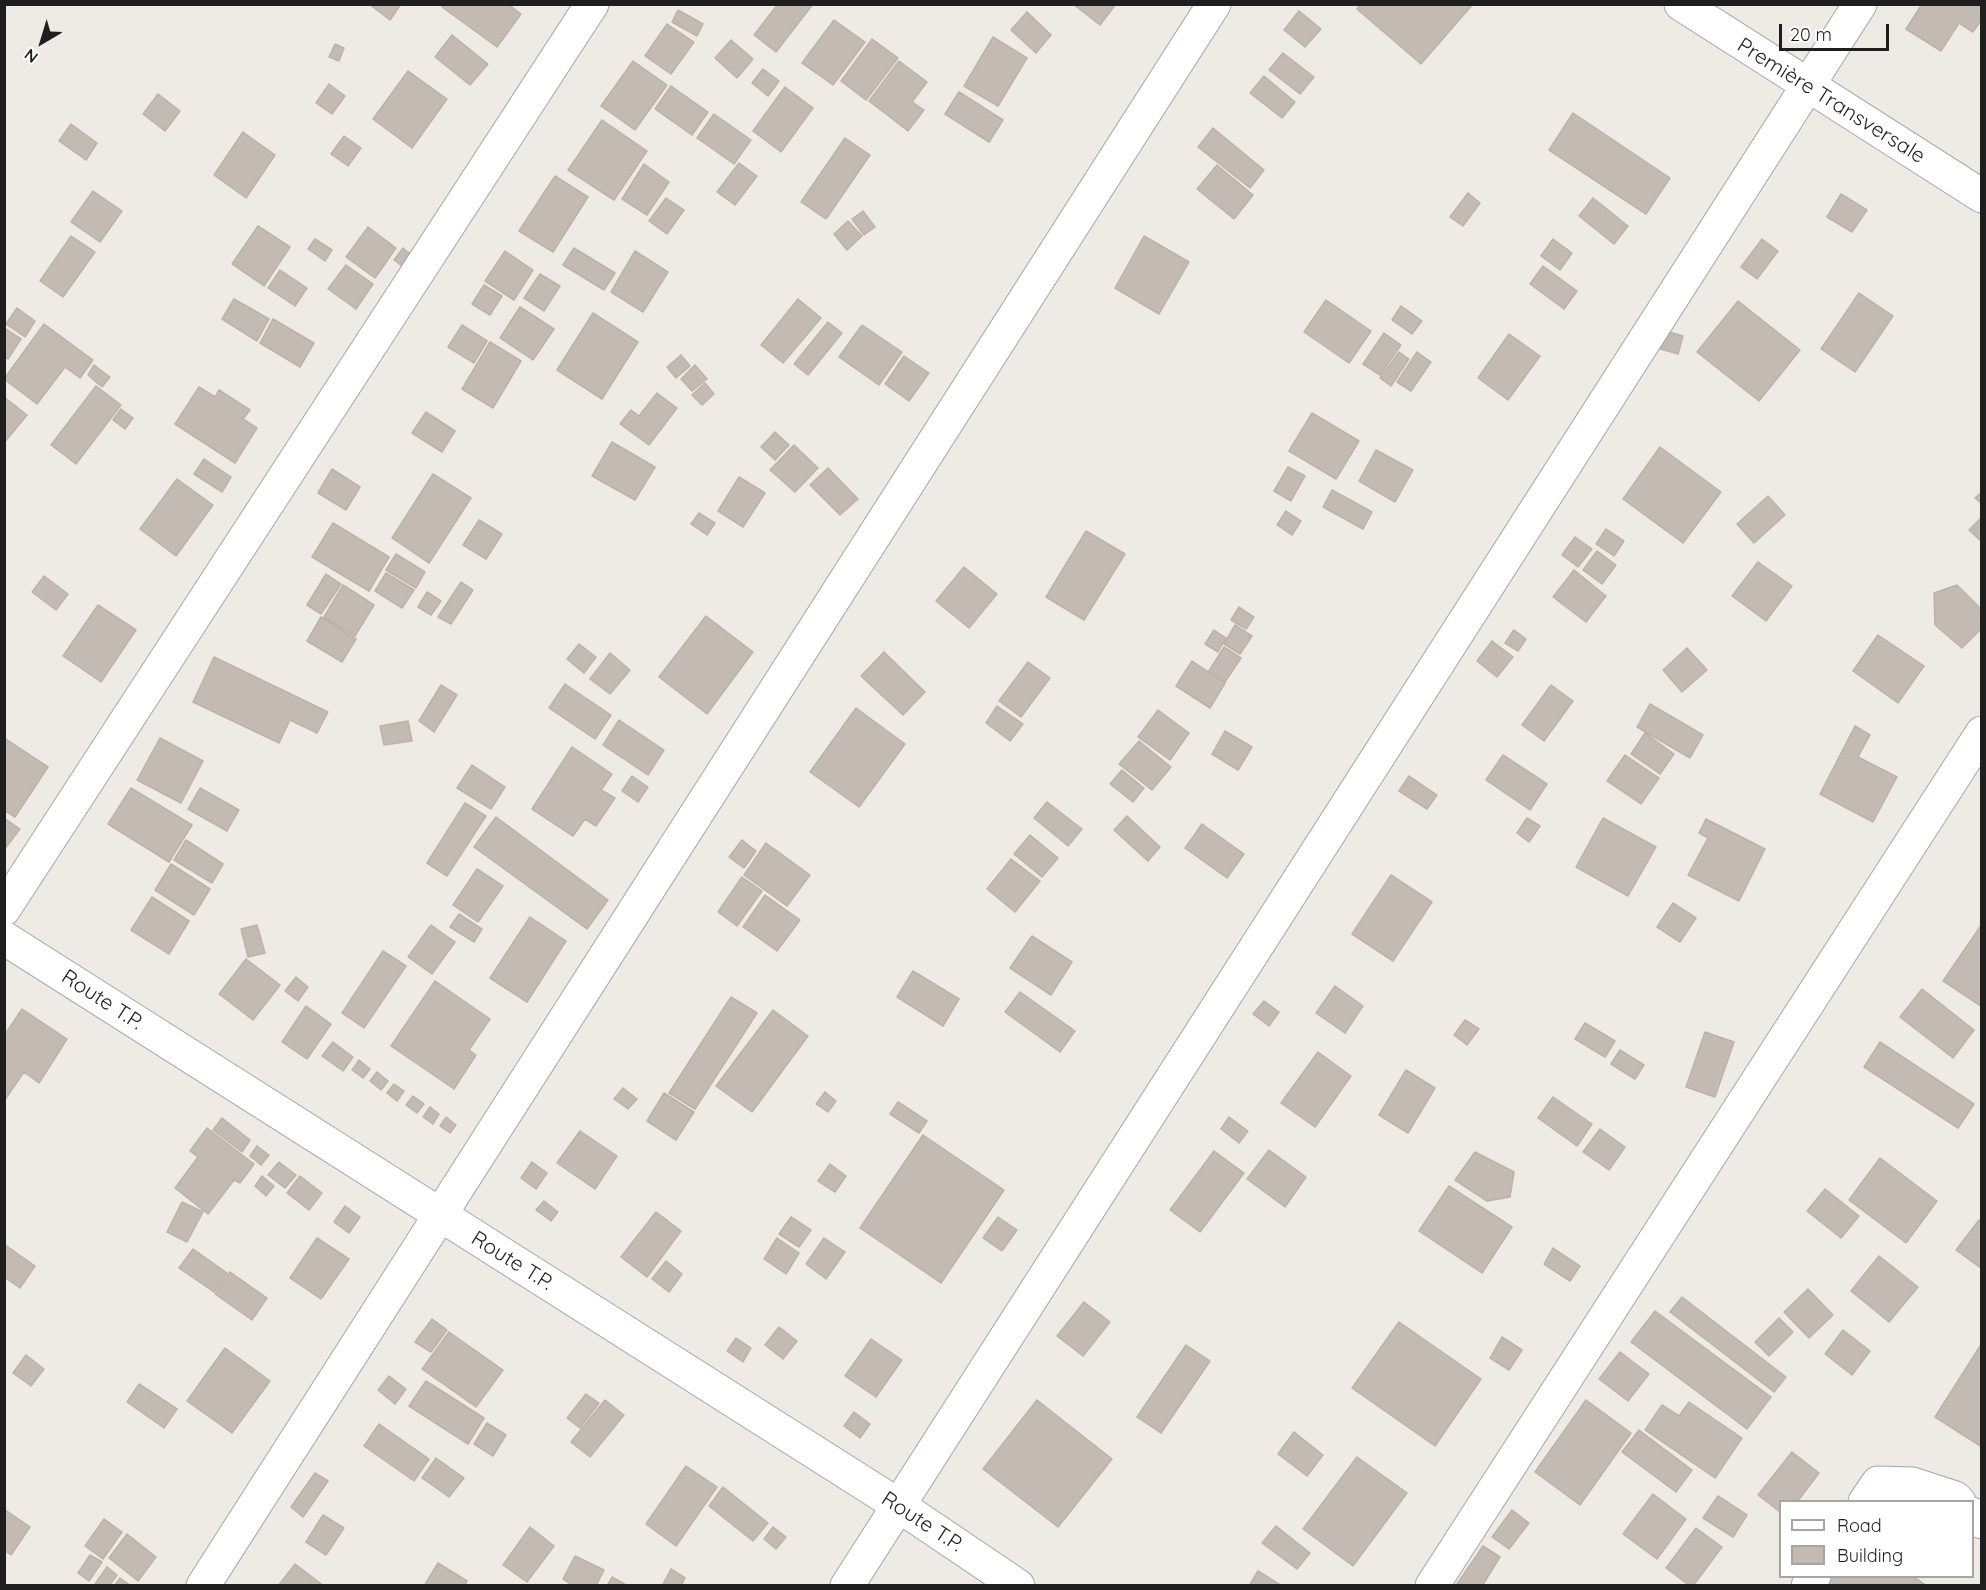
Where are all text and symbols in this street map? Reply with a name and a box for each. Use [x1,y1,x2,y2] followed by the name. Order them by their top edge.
[12,12,72,72] north arrow
[1782,12,1892,50] scale bar
[1790,23,1832,46] text: 20 m
[1732,33,1930,169] street label: Première Transversale
[20,45,42,68] text: N
[57,964,147,1036] street label: Route T.P.
[466,1226,558,1296] street label: Route T.P.
[877,1486,967,1558] street label: Route T.P.
[1779,1500,1974,1578] legend
[1837,1514,1882,1537] text: Road
[1837,1544,1903,1567] text: Building

